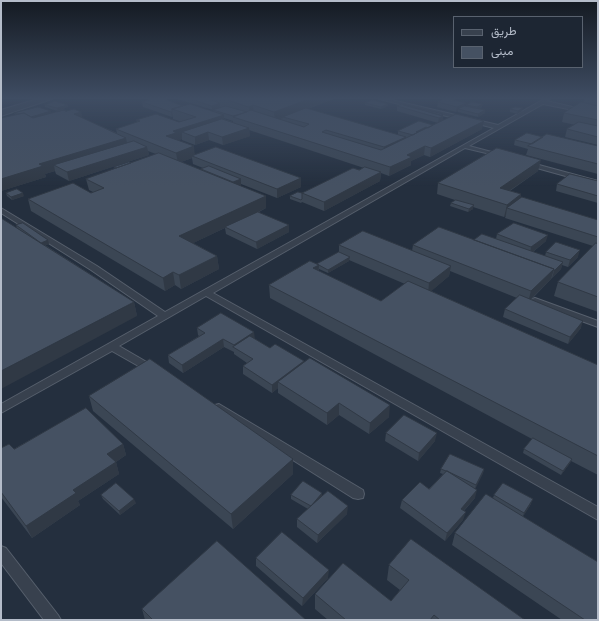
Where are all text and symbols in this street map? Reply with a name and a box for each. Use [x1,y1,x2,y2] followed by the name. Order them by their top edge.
[453,16,583,68] legend
[491,23,516,38] text: طريق
[491,43,513,58] text: مبنى

